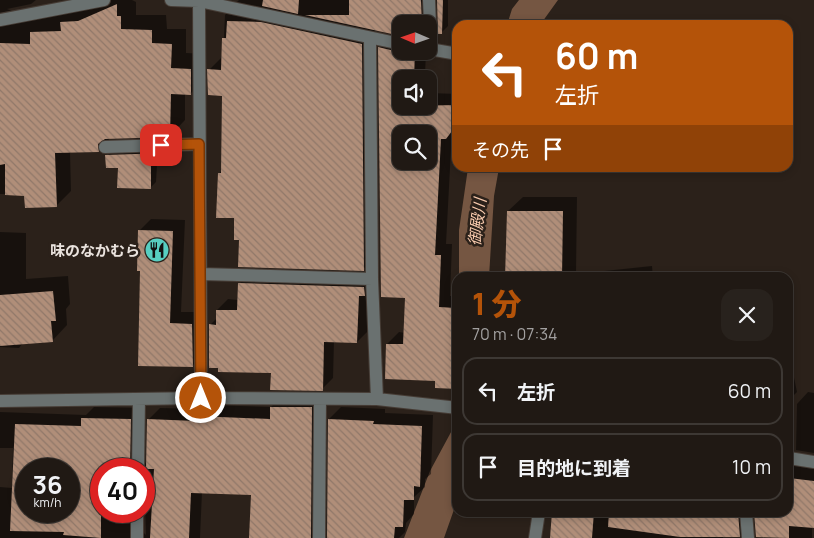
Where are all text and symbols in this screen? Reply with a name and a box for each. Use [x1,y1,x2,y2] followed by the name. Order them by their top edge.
[392,15,438,60] north arrow
[392,15,437,170] map controls
[555,32,638,80] text: 60 m
[472,40,537,105] icon: left
[392,70,437,115] button: sound
[555,80,599,110] text: 左折
[140,124,182,166] pin
[392,125,437,170] button: search
[147,131,175,159] icon: arrive
[539,135,567,163] icon: arrive
[472,137,529,163] text: その先
[463,195,491,247] water label: 御殿川
[144,237,170,263] restaurant icon: 味のなかむら
[50,240,140,261] place label: 味のなかむら
[472,283,522,324] text: 1 分
[721,289,773,341] button: close
[472,323,557,345] text: 70 m · 07:34
[174,371,226,423] position arrow
[474,377,502,405] icon: left
[728,378,771,404] text: 60 m
[517,379,555,405] text: 左折
[474,453,502,481] icon: arrive
[732,454,771,480] text: 10 m
[517,455,631,481] text: 目的地に到着
[90,458,155,523] speed limit sign: 40
[32,467,63,502] text: 36
[34,494,61,511] text: km/h

